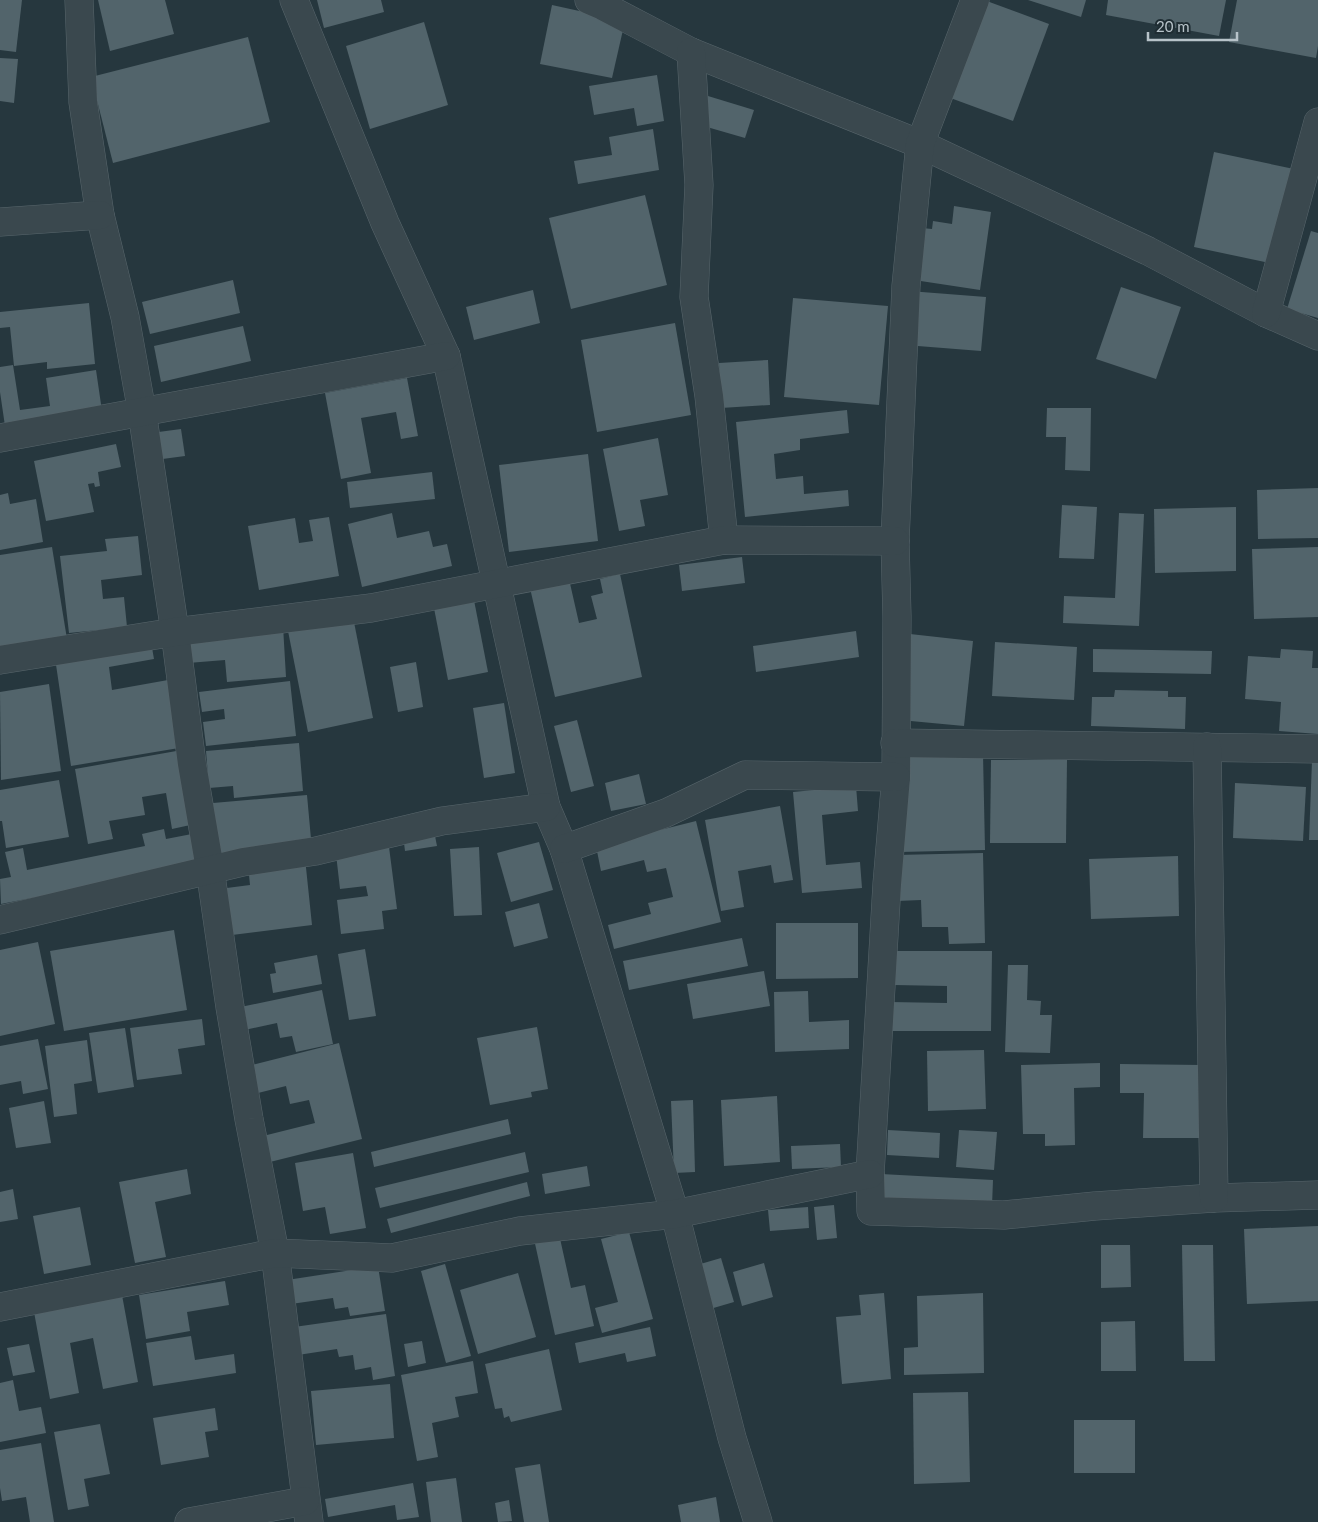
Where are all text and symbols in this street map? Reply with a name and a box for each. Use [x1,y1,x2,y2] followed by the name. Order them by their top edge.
[1148,10,1237,42] scale bar
[1156,17,1190,35] text: 20 m

